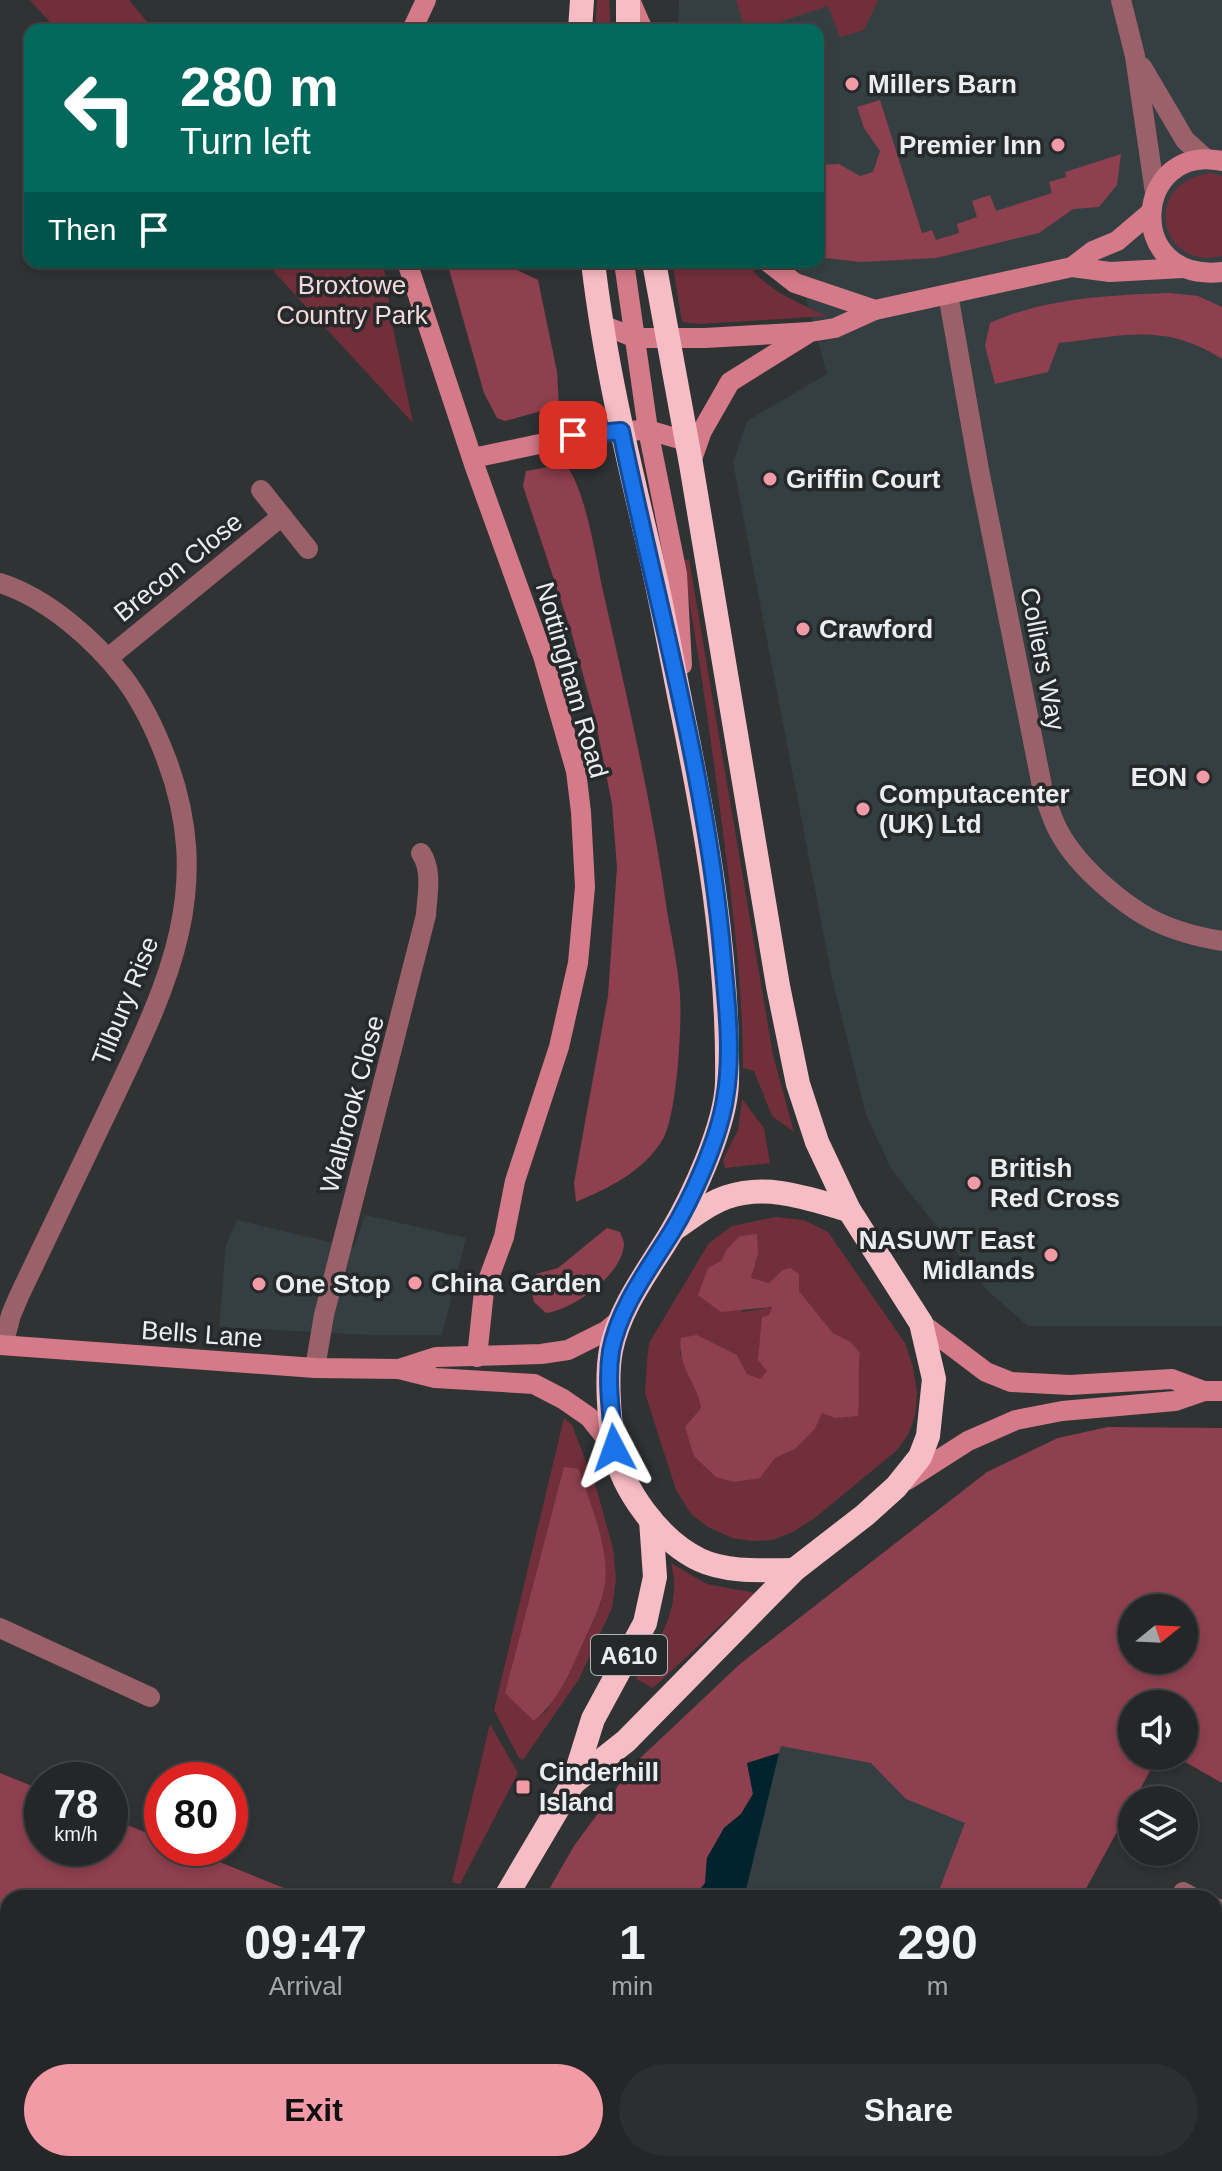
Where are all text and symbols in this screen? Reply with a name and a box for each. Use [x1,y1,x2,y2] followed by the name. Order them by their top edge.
[180,55,339,118] text: 280 m
[48,56,152,160] icon: left
[868,69,1017,99] place label: Millers Barn
[843,75,861,93] marker: Millers Barn
[180,121,311,162] text: Turn left
[899,130,1042,160] place label: Premier Inn
[1049,136,1067,154] marker: Premier Inn
[132,208,176,252] icon: arrive
[48,213,116,246] text: Then
[276,270,429,330] park label: Broxtowe Country Park
[539,401,607,469] pin
[551,413,595,457] icon: arrive
[786,464,941,494] place label: Griffin Court
[761,470,779,488] marker: Griffin Court
[108,506,248,628] street label: Brecon Close
[530,579,614,781] street label: Nottingham Road
[1014,585,1072,733] street label: Colliers Way
[819,614,933,644] place label: Crawford
[794,620,812,638] marker: Crawford
[1131,762,1187,792] place label: EON
[1194,768,1212,786] marker: EON
[879,779,1070,839] place label: Computacenter (UK) Ltd
[854,800,872,818] marker: Computacenter (UK) Ltd
[86,932,164,1070] street label: Tilbury Rise
[314,1012,390,1196] street label: Walbrook Close
[990,1153,1120,1213] place label: British Red Cross
[965,1174,983,1192] marker: British Red Cross
[859,1225,1035,1285] place label: NASUWT East Midlands
[1042,1246,1060,1264] marker: NASUWT East Midlands
[431,1268,601,1298] place label: China Garden
[275,1269,391,1299] place label: One Stop
[406,1274,424,1292] marker: China Garden
[250,1275,268,1293] marker: One Stop
[140,1315,264,1353] street label: Bells Lane
[572,1406,656,1490] position arrow
[1118,1594,1198,1674] north arrow
[1118,1594,1198,1866] map controls
[591,1635,667,1675] road number: A610
[1118,1690,1198,1770] button: sound
[539,1757,659,1817] place label: Cinderhill Island
[144,1762,248,1866] speed limit sign: 80
[514,1778,532,1796] marker: Cinderhill Island
[54,1782,98,1826] text: 78
[1118,1786,1198,1866] button: layers
[54,1823,98,1845] text: km/h
[244,1916,367,1969] text: 09:47
[619,1916,646,1969] text: 1
[898,1916,978,1969] text: 290
[269,1971,343,2001] text: Arrival
[611,1971,653,2001] text: min
[927,1971,948,2001] text: m
[24,2064,603,2156] button: Exit
[619,2064,1198,2156] button: Share

